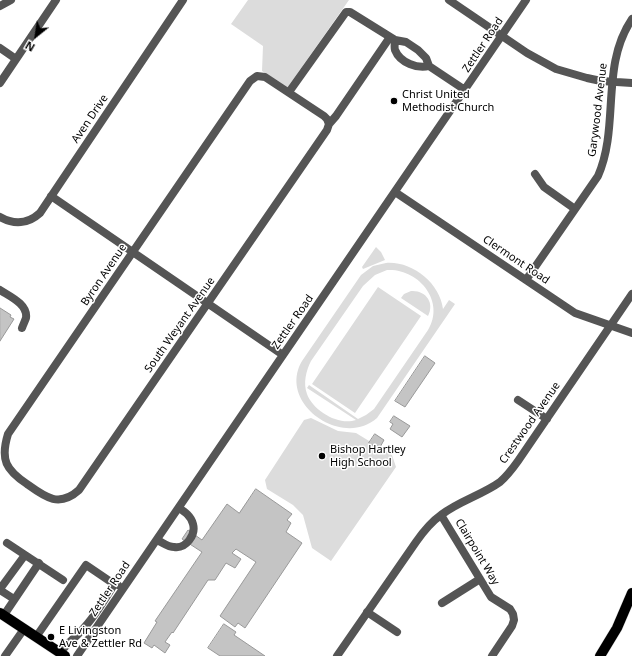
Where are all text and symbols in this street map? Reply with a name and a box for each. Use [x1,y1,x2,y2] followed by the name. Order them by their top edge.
[460,15,506,75] street label: Zettler Road
[16,16,56,56] north arrow
[22,38,37,56] text: N
[586,62,610,158] street label: Garywood Avenue
[402,88,494,114] place label: Christ United Methodist Church
[69,92,111,146] street label: Aven Drive
[389,96,399,106] marker: Christ United Methodist Church
[480,233,552,287] street label: Clermont Road
[78,241,130,309] street label: Byron Avenue
[142,275,218,375] street label: South Weyant Avenue
[269,292,317,352] street label: Zettler Road
[497,380,563,466] street label: Crestwood Avenue
[330,443,406,469] place label: Bishop Hartley High School
[317,451,327,461] marker: Bishop Hartley High School
[452,516,502,588] street label: Clairpoint Way
[87,559,133,619] street label: Zettler Road
[59,624,142,650] place label: E Livingston Ave & Zettler Rd
[46,632,56,642] marker: E Livingston Ave & Zettler Rd

